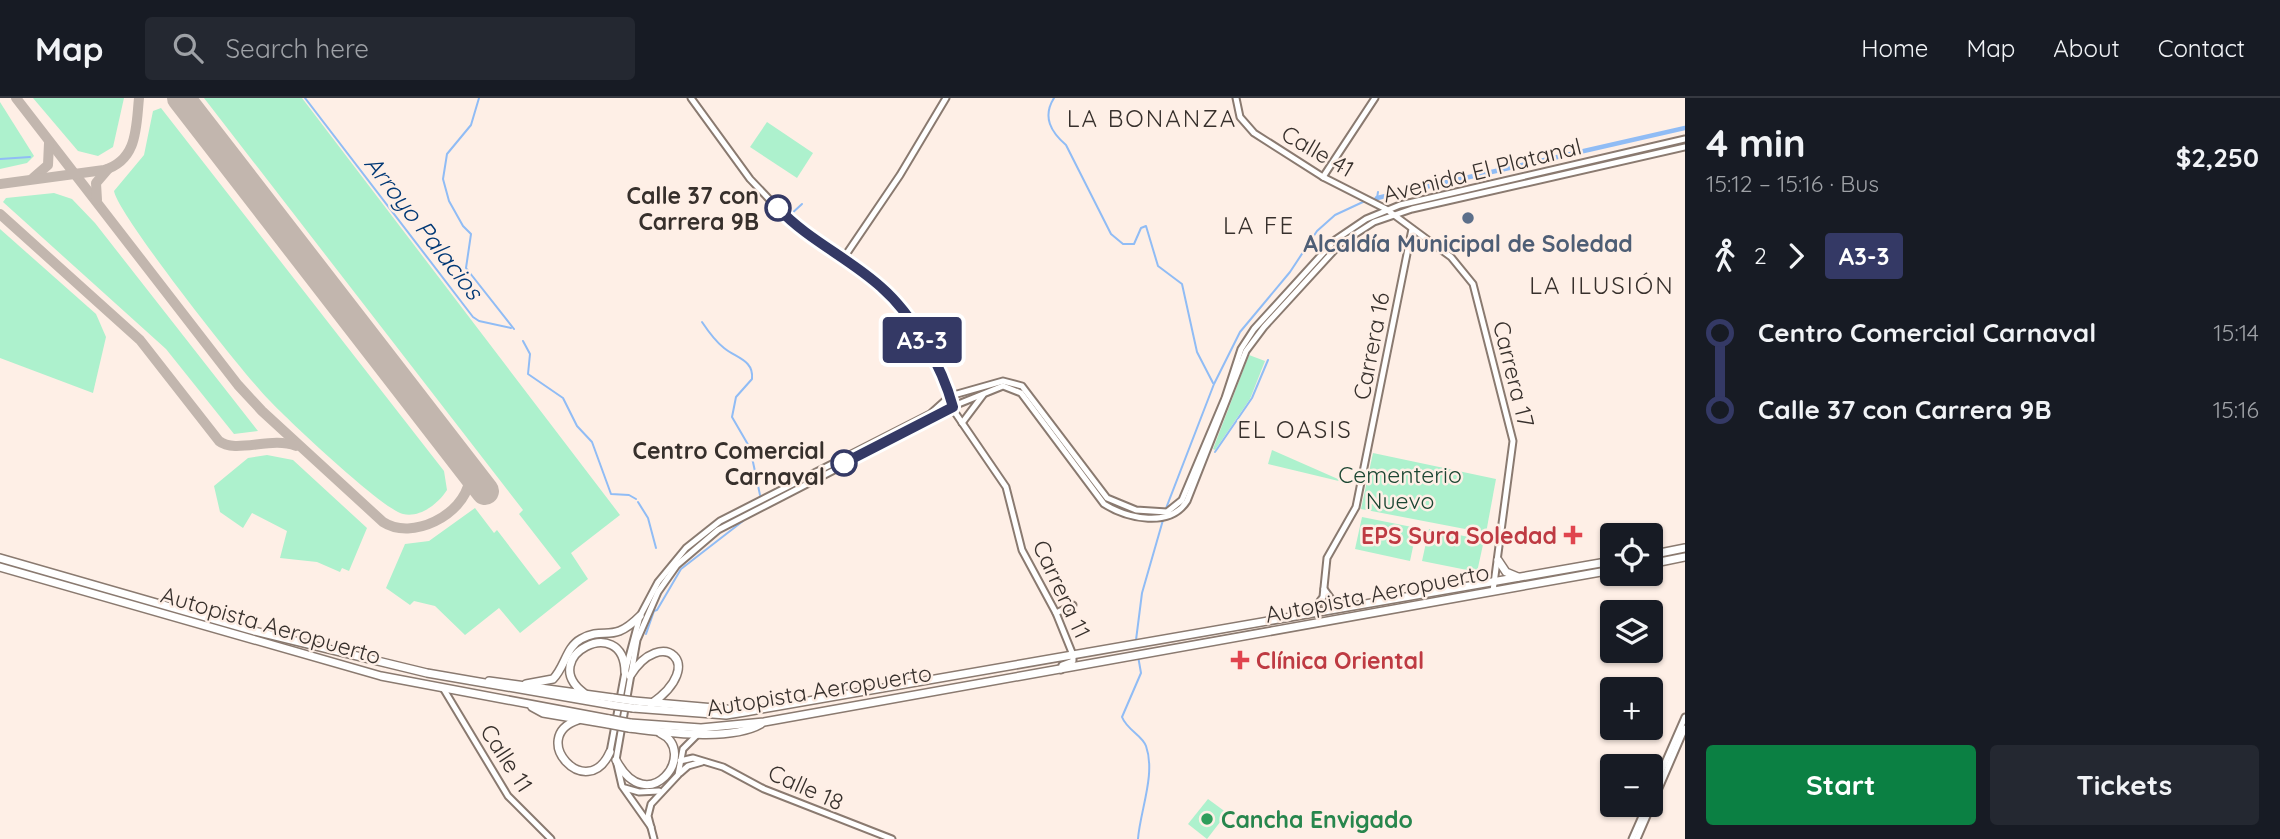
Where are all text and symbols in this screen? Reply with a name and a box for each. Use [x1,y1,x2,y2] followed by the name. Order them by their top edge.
[145,17,635,80] search box
[35,28,103,69] text: Map
[169,29,207,67] icon: search
[225,32,369,65] text: Search here
[1861,33,1928,63] text: Home
[1966,33,2015,63] text: Map
[2053,33,2120,63] text: About
[2158,33,2245,63] text: Contact
[1067,103,1237,133] district label: LA BONANZA
[1277,119,1359,183] street label: Calle 41
[1706,119,1806,167] text: 4 min
[1380,131,1584,209] street label: Avenida El Platanal
[2176,141,2259,174] text: $2,250
[358,149,491,306] water label: Arroyo Palacios
[1706,169,1879,198] text: 15:12 – 15:16 · Bus
[626,181,759,236] place label: Calle 37 con Carrera 9B
[765,195,791,221] marker: Calle 37 con Carrera 9B
[1223,210,1295,240] district label: LA FE
[1460,210,1476,226] marker: Alcaldía Municipal de Soledad
[1303,229,1633,258] place label: Alcaldía Municipal de Soledad
[1706,237,1744,275] icon: walk
[1777,237,1815,275] icon: forward
[1754,241,1767,270] text: 2
[1839,241,1889,271] text: A3-3
[1529,270,1675,300] district label: LA ILUSIÓN
[1346,290,1396,402] street label: Carrera 16
[1758,316,2096,349] text: Centro Comercial Carnaval
[873,317,971,363] line badge: A3-3
[1487,318,1541,430] street label: Carrera 17
[2213,318,2259,347] text: 15:14
[897,325,947,355] text: A3-3
[1758,393,2051,426] text: Calle 37 con Carrera 9B
[2213,395,2259,424] text: 15:16
[1237,414,1353,444] district label: EL OASIS
[633,436,825,491] place label: Centro Comercial Carnaval
[831,450,857,476] marker: Centro Comercial Carnaval
[1338,460,1462,515] park label: Cementerio Nuevo
[1361,521,1557,550] place label: EPS Sura Soledad
[1600,523,1663,817] map controls
[1600,523,1663,586] button: locate
[1563,525,1583,545] marker: EPS Sura Soledad
[1027,535,1097,643] street label: Carrera 11
[1263,557,1491,629] street label: Autopista Aeropuerto
[158,580,384,670] street label: Autopista Aeropuerto
[1600,600,1663,663] button: layers
[1256,646,1424,675] place label: Clínica Oriental
[1230,650,1250,670] marker: Clínica Oriental
[704,658,934,722] street label: Autopista Aeropuerto
[1600,677,1663,740] button: +
[474,718,540,798] street label: Calle 11
[1706,745,1976,825] button: Start
[1990,745,2259,825] button: Tickets
[1600,754,1663,817] button: −
[764,758,848,816] street label: Calle 18
[1221,805,1413,834] place label: Cancha Envigado
[1199,811,1215,827] marker: Cancha Envigado

